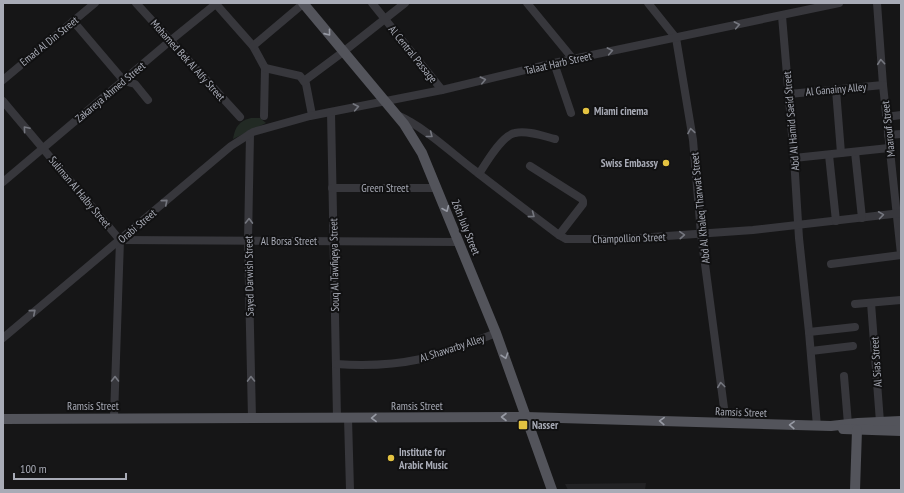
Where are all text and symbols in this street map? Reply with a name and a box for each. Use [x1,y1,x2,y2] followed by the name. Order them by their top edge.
[17,13,81,69] street label: Emad Al Din Street
[148,16,228,104] street label: Mohamed Bek Al Alfy Street
[734,21,740,30] one-way arrow
[386,22,441,86] street label: Al Central Passage
[323,29,330,36] one-way arrow
[523,48,593,78] street label: Talaat Harb Street
[606,48,613,56] one-way arrow
[72,59,148,125] street label: Zakareya Ahmed Street
[877,59,886,65] one-way arrow
[780,71,802,171] street label: Abd Al Hamid Saeid Street
[479,76,486,85] one-way arrow
[805,79,868,99] street label: Al Ganainy Alley
[878,100,898,158] street label: Maarouf Street
[352,103,359,111] one-way arrow
[594,104,649,118] place label: Miami cinema
[581,106,591,116] marker: Miami cinema
[24,126,31,133] one-way arrow
[687,127,696,134] one-way arrow
[425,130,432,137] one-way arrow
[687,152,713,264] street label: Abd Al Khaleq Tharwat Street
[46,153,114,231] street label: Suliman Al Halby Street
[601,156,659,170] place label: Swiss Embassy
[661,158,671,168] marker: Swiss Embassy
[361,181,409,195] street label: Green Street
[448,197,484,257] street label: 26th July Street
[160,200,167,207] one-way arrow
[115,206,159,246] street label: Orabi Street
[441,206,449,213] one-way arrow
[528,210,535,217] one-way arrow
[878,211,884,220] one-way arrow
[245,218,253,224] one-way arrow
[326,218,342,312] street label: Souq Al Tawfiqeya Street
[592,230,666,246] street label: Champollion Street
[679,231,685,240] one-way arrow
[261,234,317,248] street label: Al Borsa Street
[241,236,257,316] street label: Sayed Darwish Street
[28,310,35,317] one-way arrow
[418,331,487,365] street label: Al Shawarby Alley
[867,336,885,388] street label: Al Sias Street
[500,352,508,359] one-way arrow
[111,376,119,382] one-way arrow
[247,376,255,382] one-way arrow
[717,382,726,388] one-way arrow
[67,399,119,413] street label: Ramsis Street
[391,399,443,413] street label: Ramsis Street
[715,404,767,420] street label: Ramsis Street
[501,413,507,421] one-way arrow
[371,414,377,422] one-way arrow
[659,417,665,426] one-way arrow
[532,418,559,432] place label: Nasser
[517,419,529,431] marker: Nasser
[789,421,795,430] one-way arrow
[398,445,448,472] place label: Institute for Arabic Music
[386,453,396,463] marker: Institute for Arabic Music
[14,455,126,481] scale bar
[20,461,47,476] text: 100 m

